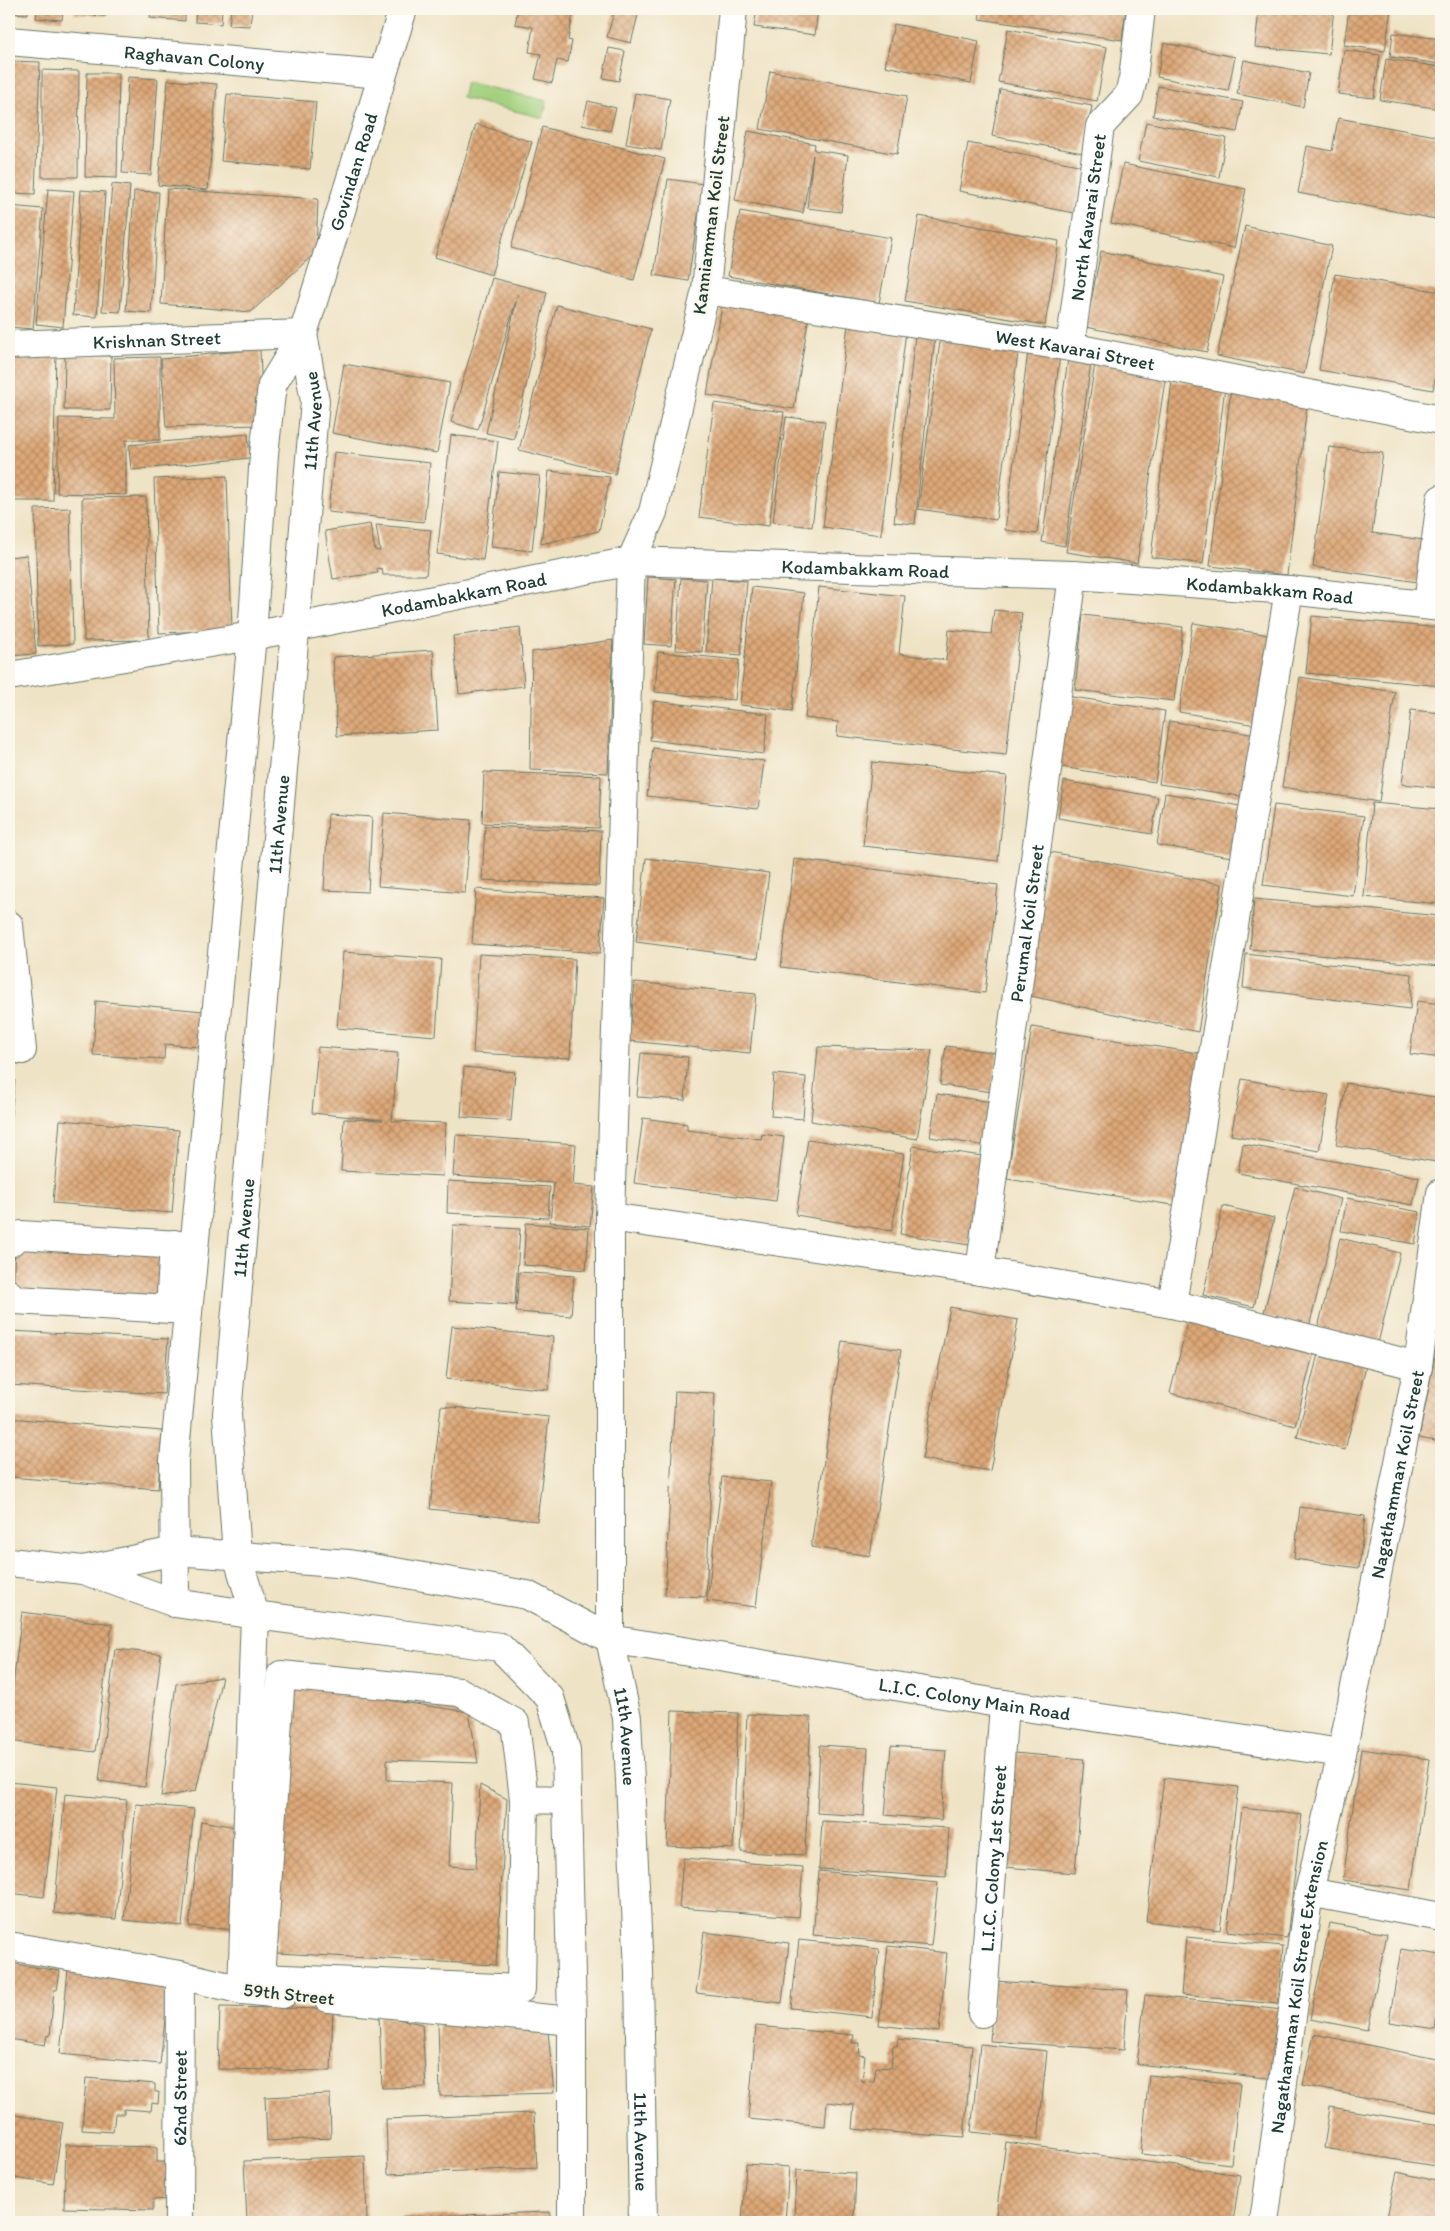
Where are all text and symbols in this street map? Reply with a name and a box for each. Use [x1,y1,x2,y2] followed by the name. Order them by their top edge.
[123,40,265,75] street label: Raghavan Colony
[324,110,382,234] street label: Govindan Road
[687,114,735,316] street label: Kanniamman Koil Street
[1065,132,1110,302] street label: North Kavarai Street
[994,324,1157,375] street label: West Kavarai Street
[92,326,221,353] street label: Krishnan Street
[298,370,326,471] street label: 11th Avenue
[781,554,950,583] street label: Kodambakkam Road
[379,566,549,622] street label: Kodambakkam Road
[1185,571,1355,609] street label: Kodambakkam Road
[262,774,294,875] street label: 11th Avenue
[1005,843,1048,1004] street label: Perumal Koil Street
[227,1177,259,1278] street label: 11th Avenue
[1365,1368,1428,1581] street label: Nagathamman Koil Street
[877,1672,1072,1725] street label: L.I.C. Colony Main Road
[609,1685,642,1786] street label: 11th Avenue
[975,1764,1011,1952] street label: L.I.C. Colony 1st Street
[1265,1837,1333,2135] street label: Nagathamman Koil Street Extension
[242,1978,336,2010] street label: 59th Street
[168,2050,191,2146] street label: 62nd Street
[629,2092,654,2192] street label: 11th Avenue

